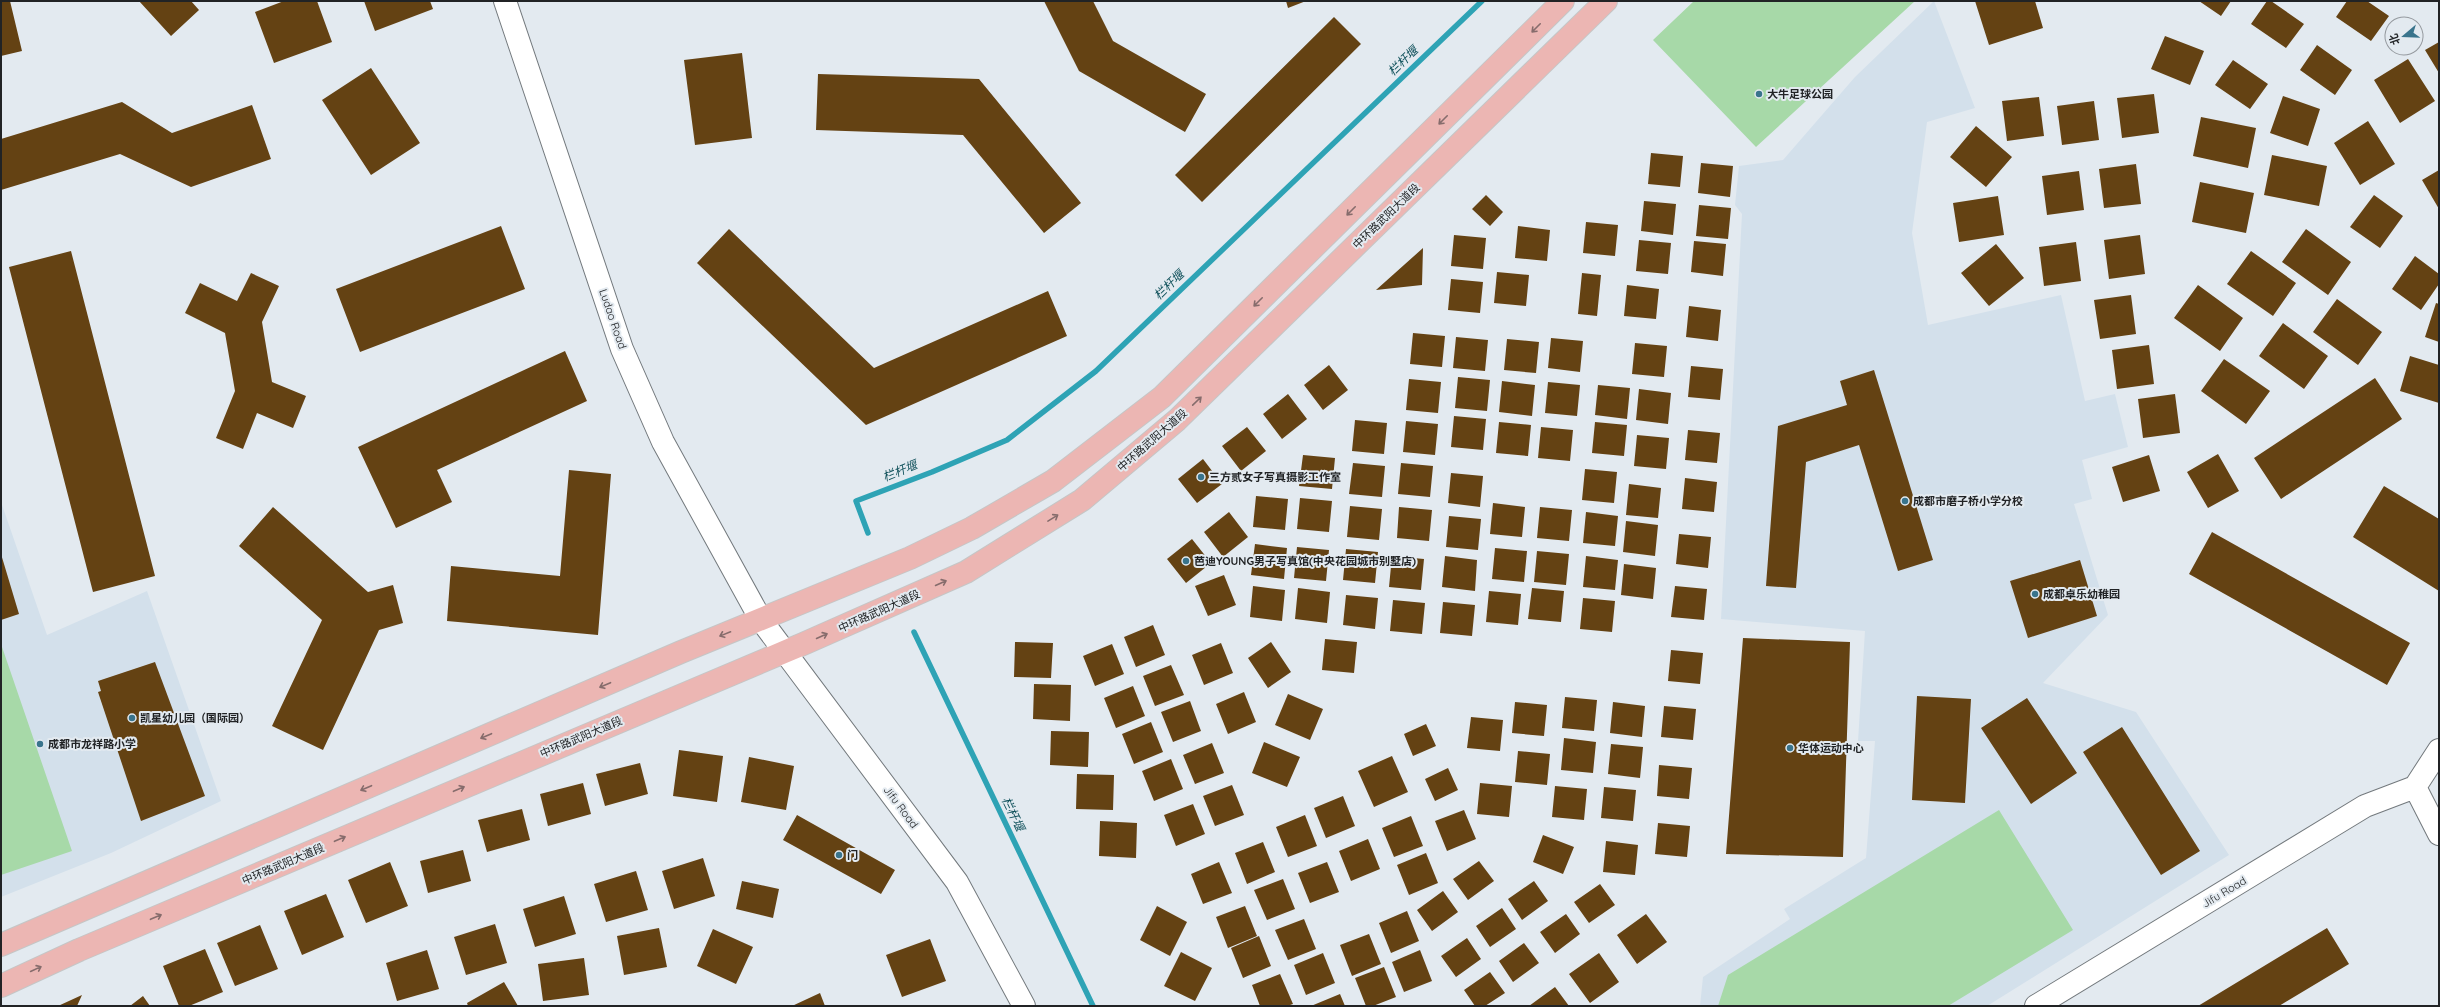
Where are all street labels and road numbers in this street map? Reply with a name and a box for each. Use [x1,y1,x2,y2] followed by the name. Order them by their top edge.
[1349,180,1423,252] street label: 中环路武阳大道段
[596,287,630,351] street label: Ludao Road
[1114,406,1190,474] street label: 中环路武阳大道段
[836,587,922,635] street label: 中环路武阳大道段
[538,713,624,761] street label: 中环路武阳大道段
[881,783,921,831] street label: Jifu Road
[240,840,326,888] street label: 中环路武阳大道段
[2199,873,2249,911] street label: Jifu Road

